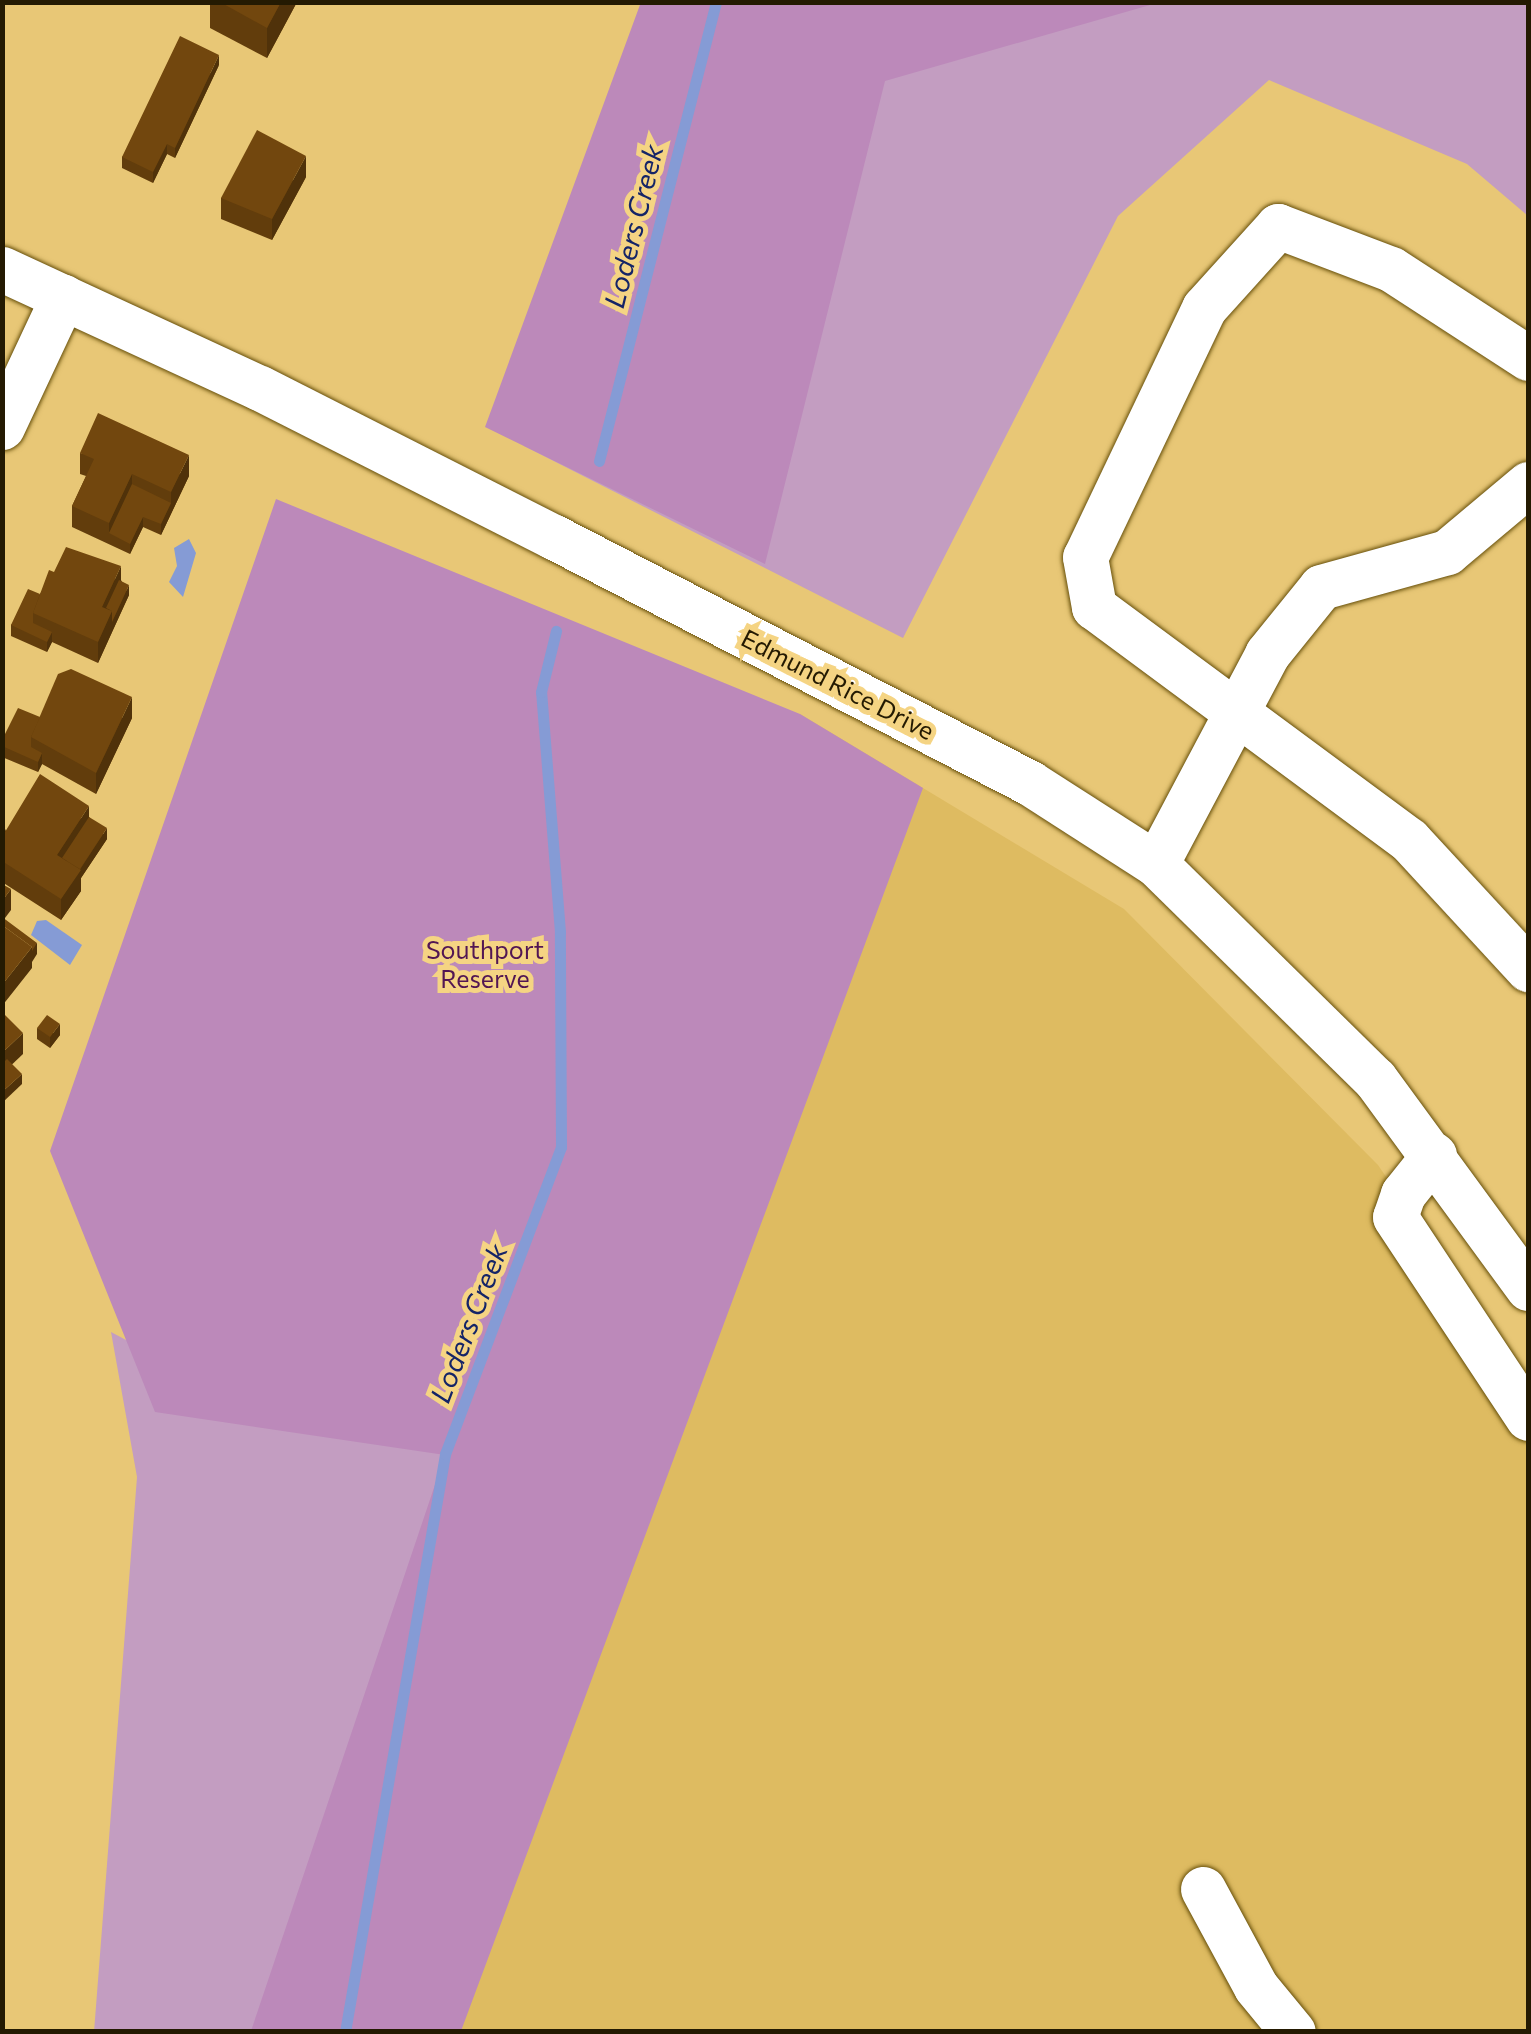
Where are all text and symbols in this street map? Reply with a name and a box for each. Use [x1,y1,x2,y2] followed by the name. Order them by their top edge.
[596,141,670,311] water label: Loders Creek
[737,622,939,746] street label: Edmund Rice Drive
[426,935,544,994] park label: Southport Reserve
[422,1239,514,1407] water label: Loders Creek

